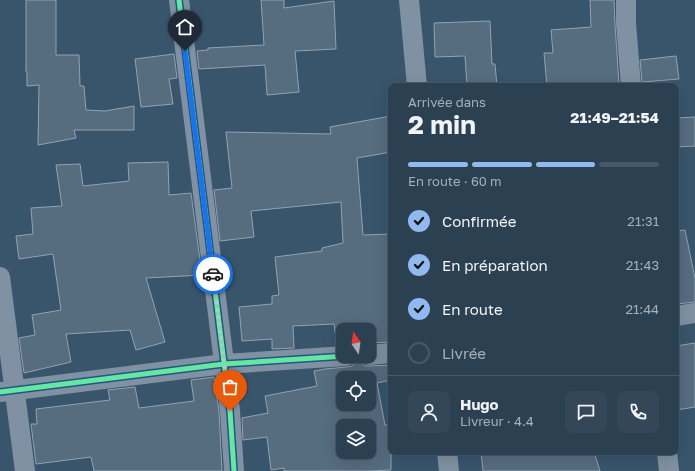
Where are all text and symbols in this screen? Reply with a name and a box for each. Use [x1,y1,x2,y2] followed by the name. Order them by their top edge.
[168,10,202,51] pin
[174,16,196,38] icon: home
[408,94,486,110] text: Arrivée dans
[570,108,659,126] text: 21:49–21:54
[408,109,476,140] text: 2 min
[408,173,502,189] text: En route · 60 m
[408,210,430,232] icon: check
[442,212,516,230] text: Confirmée
[627,213,659,229] text: 21:31
[193,254,233,294] courier
[408,254,430,276] icon: check
[442,256,548,274] text: En préparation
[626,257,659,273] text: 21:43
[202,263,224,285] icon: car
[408,298,430,320] icon: check
[442,300,503,318] text: En route
[625,301,659,317] text: 21:44
[336,323,376,363] north arrow
[336,323,376,459] map controls
[442,344,486,362] text: Livrée
[213,370,247,411] pin
[336,371,376,411] button: locate
[219,376,241,398] icon: bag
[408,391,450,433] button: person
[565,391,607,433] button: chat
[617,391,659,433] button: phone
[460,395,499,413] text: Hugo
[460,413,534,429] text: Livreur · 4.4
[336,419,376,459] button: layers

